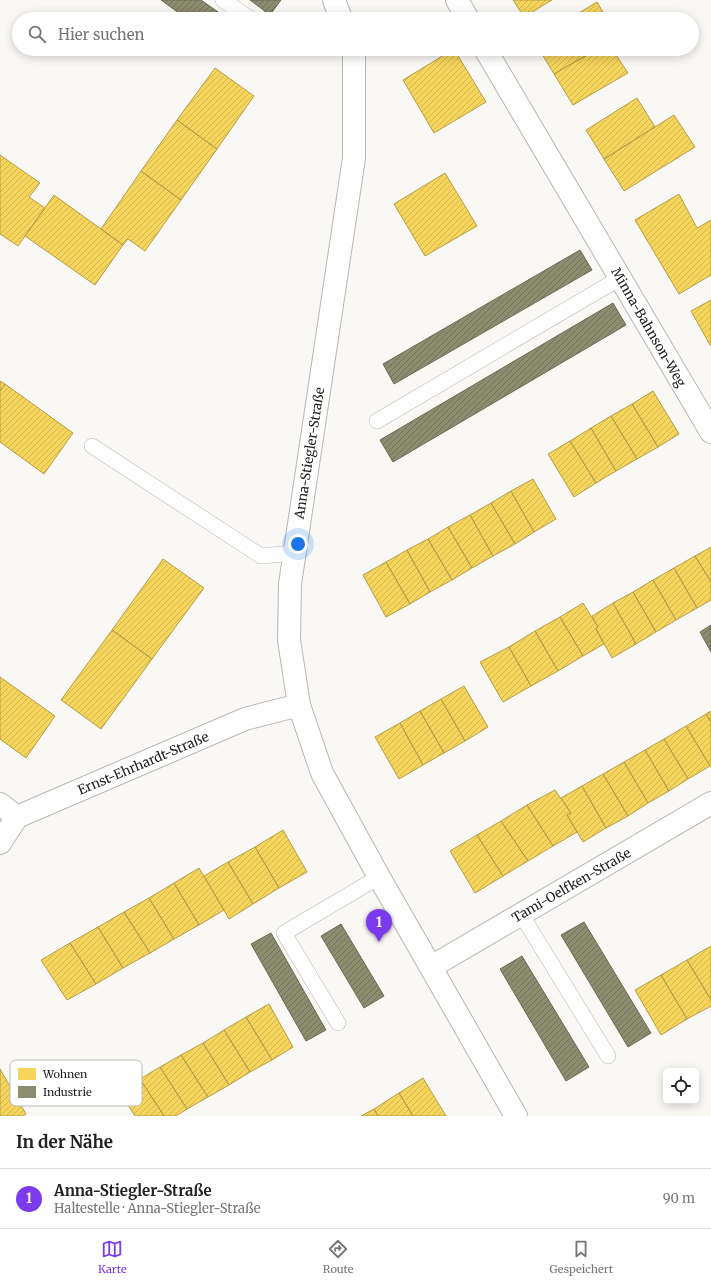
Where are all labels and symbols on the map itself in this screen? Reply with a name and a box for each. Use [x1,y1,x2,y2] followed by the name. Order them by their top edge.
[607,264,690,390] street label: Minna-Bahnson-Weg
[291,386,328,521] street label: Anna-Stiegler-Straße
[288,534,308,554] your location
[75,728,211,799] street label: Ernst-Ehrhardt-Straße
[509,844,634,926] street label: Tami-Oelfken-Straße
[366,909,392,942] pin: 1
[10,1060,142,1106] legend
[42,1067,88,1081] text: Wohnen
[43,1085,92,1099] text: Industrie

